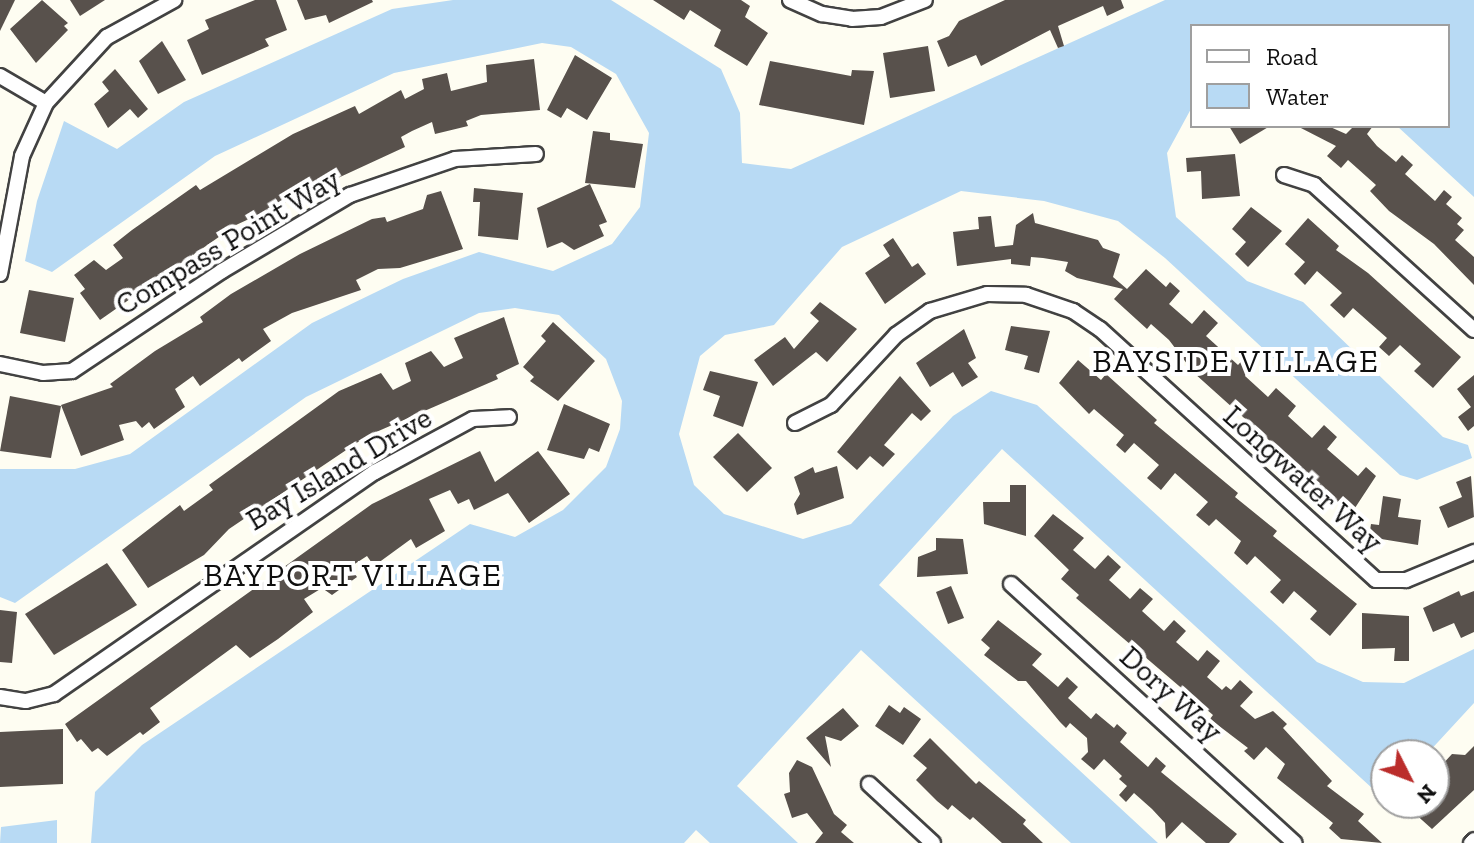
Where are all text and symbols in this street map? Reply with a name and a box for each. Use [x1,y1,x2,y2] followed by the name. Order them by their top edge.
[1190,24,1450,128] legend
[1266,42,1318,71] text: Road
[1266,82,1329,111] text: Water
[109,161,347,323] street label: Compass Point Way
[1092,342,1380,380] district label: BAYSIDE VILLAGE
[1215,398,1391,560] street label: Longwater Way
[240,399,438,539] street label: Bay Island Drive
[202,556,504,594] district label: BAYPORT VILLAGE
[1112,638,1230,750] street label: Dory Way
[1370,739,1450,819] north arrow
[1411,779,1442,809] text: N

